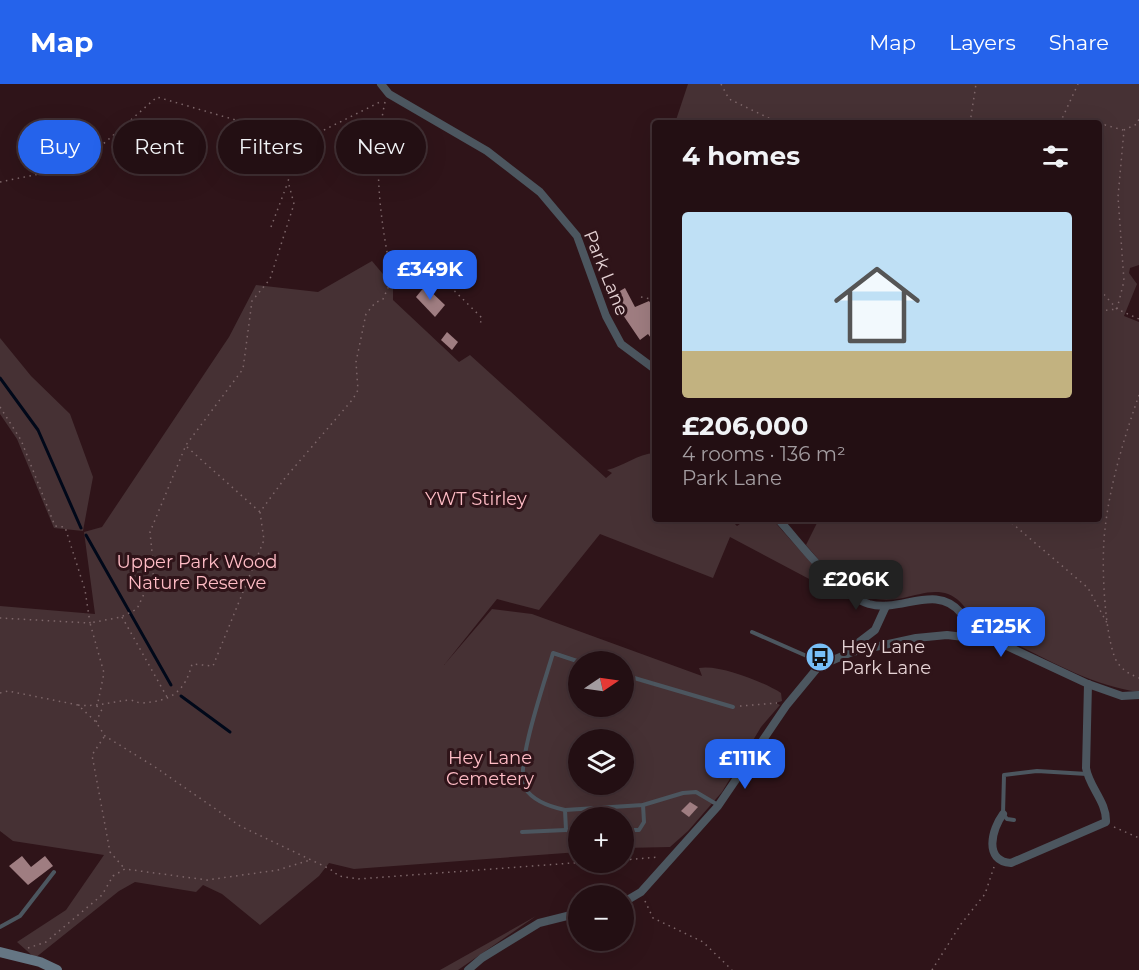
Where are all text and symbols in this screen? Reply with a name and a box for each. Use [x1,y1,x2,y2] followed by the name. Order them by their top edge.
[30,25,93,59] text: Map
[869,30,916,55] text: Map
[949,30,1016,55] text: Layers
[1049,30,1109,55] text: Share
[18,120,101,174] chip: Buy
[113,120,206,174] chip: Rent
[218,120,324,174] chip: Filters
[336,120,426,174] chip: New
[682,140,800,172] text: 4 homes
[1039,140,1072,173] icon: filters
[579,227,633,319] street label: Park Lane
[388,250,472,301] pin: £349K
[823,251,931,359] icon: home
[397,257,463,281] text: £349K
[682,410,808,442] text: £206,000
[682,442,846,466] text: 4 rooms · 136 m²
[682,466,782,490] text: Park Lane
[425,488,527,510] park label: YWT Stirley
[116,551,278,594] park label: Upper Park Wood Nature Reserve
[814,560,898,611] pin: £206K
[823,567,889,591] text: £206K
[959,607,1043,658] pin: £125K
[971,614,1031,638] text: £125K
[841,636,931,679] place label: Hey Lane Park Lane
[804,641,836,673] bus stop icon: Hey Lane Park Lane
[568,651,634,717] north arrow
[568,651,634,951] map controls
[568,729,634,795] button: layers
[703,739,787,790] pin: £111K
[719,746,771,770] text: £111K
[446,747,534,790] park label: Hey Lane Cemetery
[568,807,634,873] button: +
[568,885,634,951] button: −

